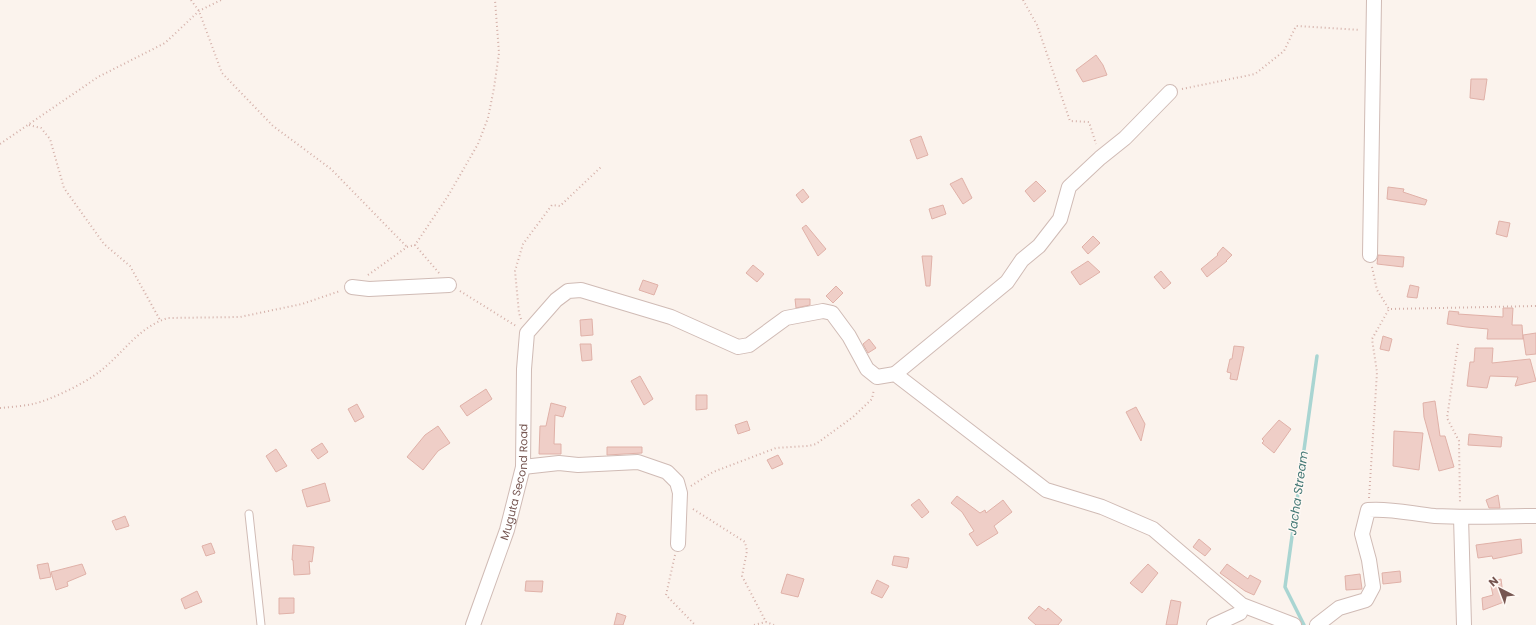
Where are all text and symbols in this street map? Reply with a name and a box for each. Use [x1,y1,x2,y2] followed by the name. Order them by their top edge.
[496,424,531,542] street label: Muguta Second Road
[1283,450,1312,536] water label: Jacha Stream
[1480,569,1520,609] north arrow
[1485,573,1502,590] text: N

